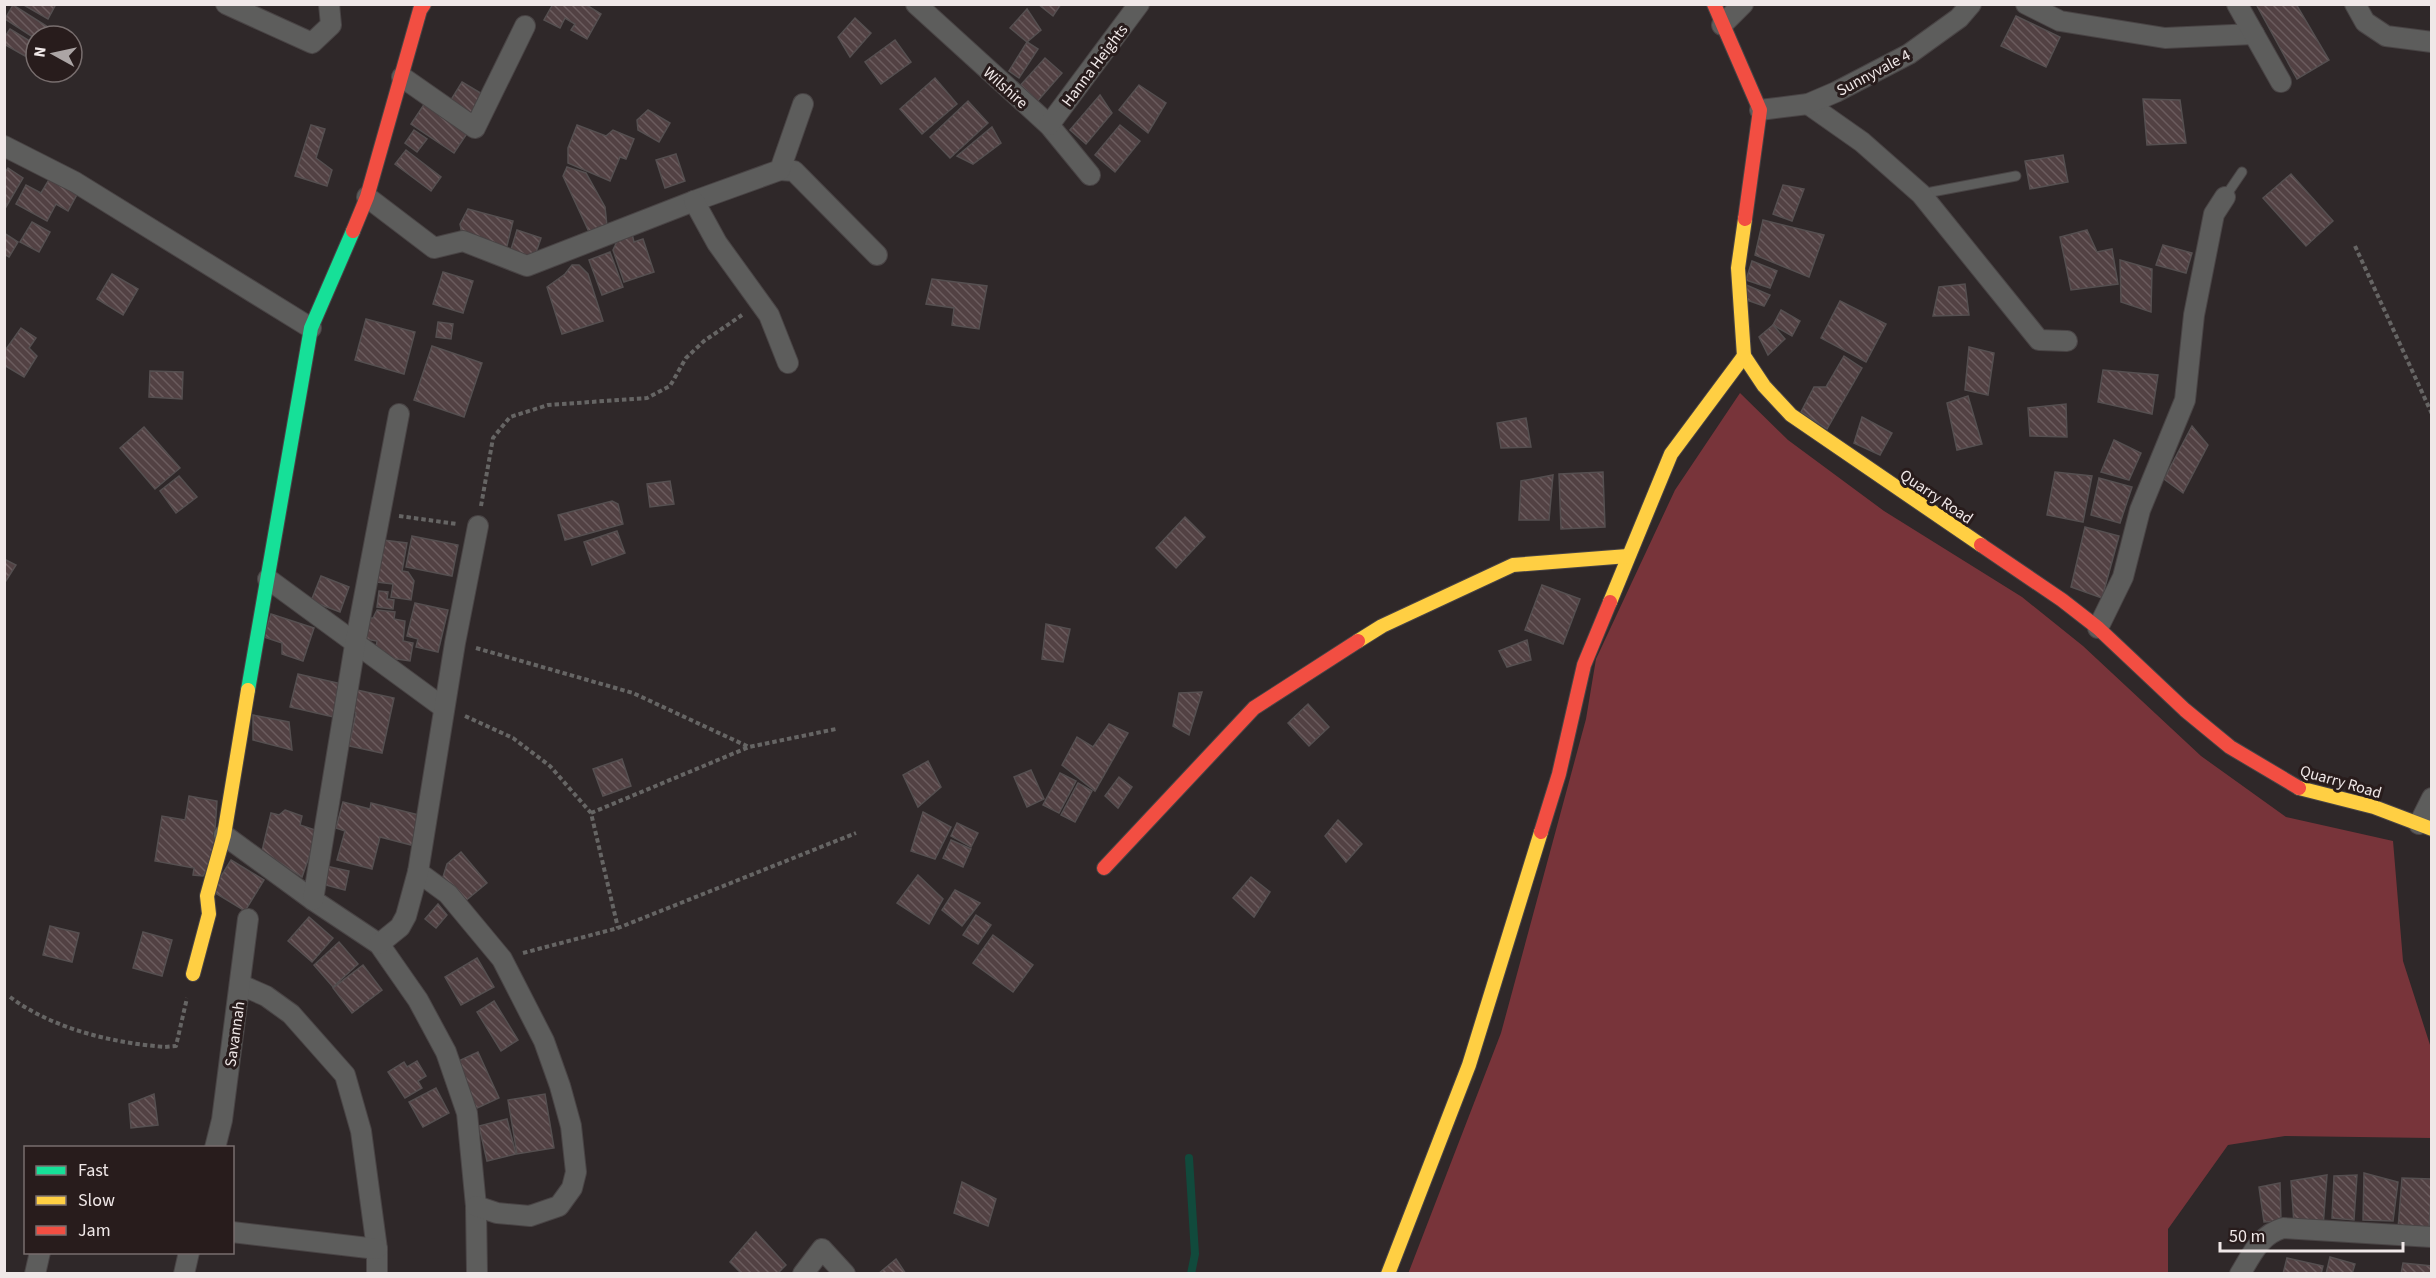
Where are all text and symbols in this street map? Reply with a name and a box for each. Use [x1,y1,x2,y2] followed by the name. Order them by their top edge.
[1056,20,1133,111] street label: Hanna Heights
[24,24,84,84] north arrow
[1833,44,1914,102] street label: Sunnyvale 4
[29,45,52,59] text: N
[978,62,1033,114] street label: Wilshire
[1896,464,1977,529] street label: Quarry Road
[2297,760,2384,804] street label: Quarry Road
[219,1000,250,1068] street label: Savannah
[24,1146,234,1254] legend
[78,1158,109,1183] text: Fast
[78,1188,115,1213] text: Slow
[2220,1215,2403,1253] scale bar
[78,1218,111,1243] text: Jam
[2229,1224,2265,1249] text: 50 m

